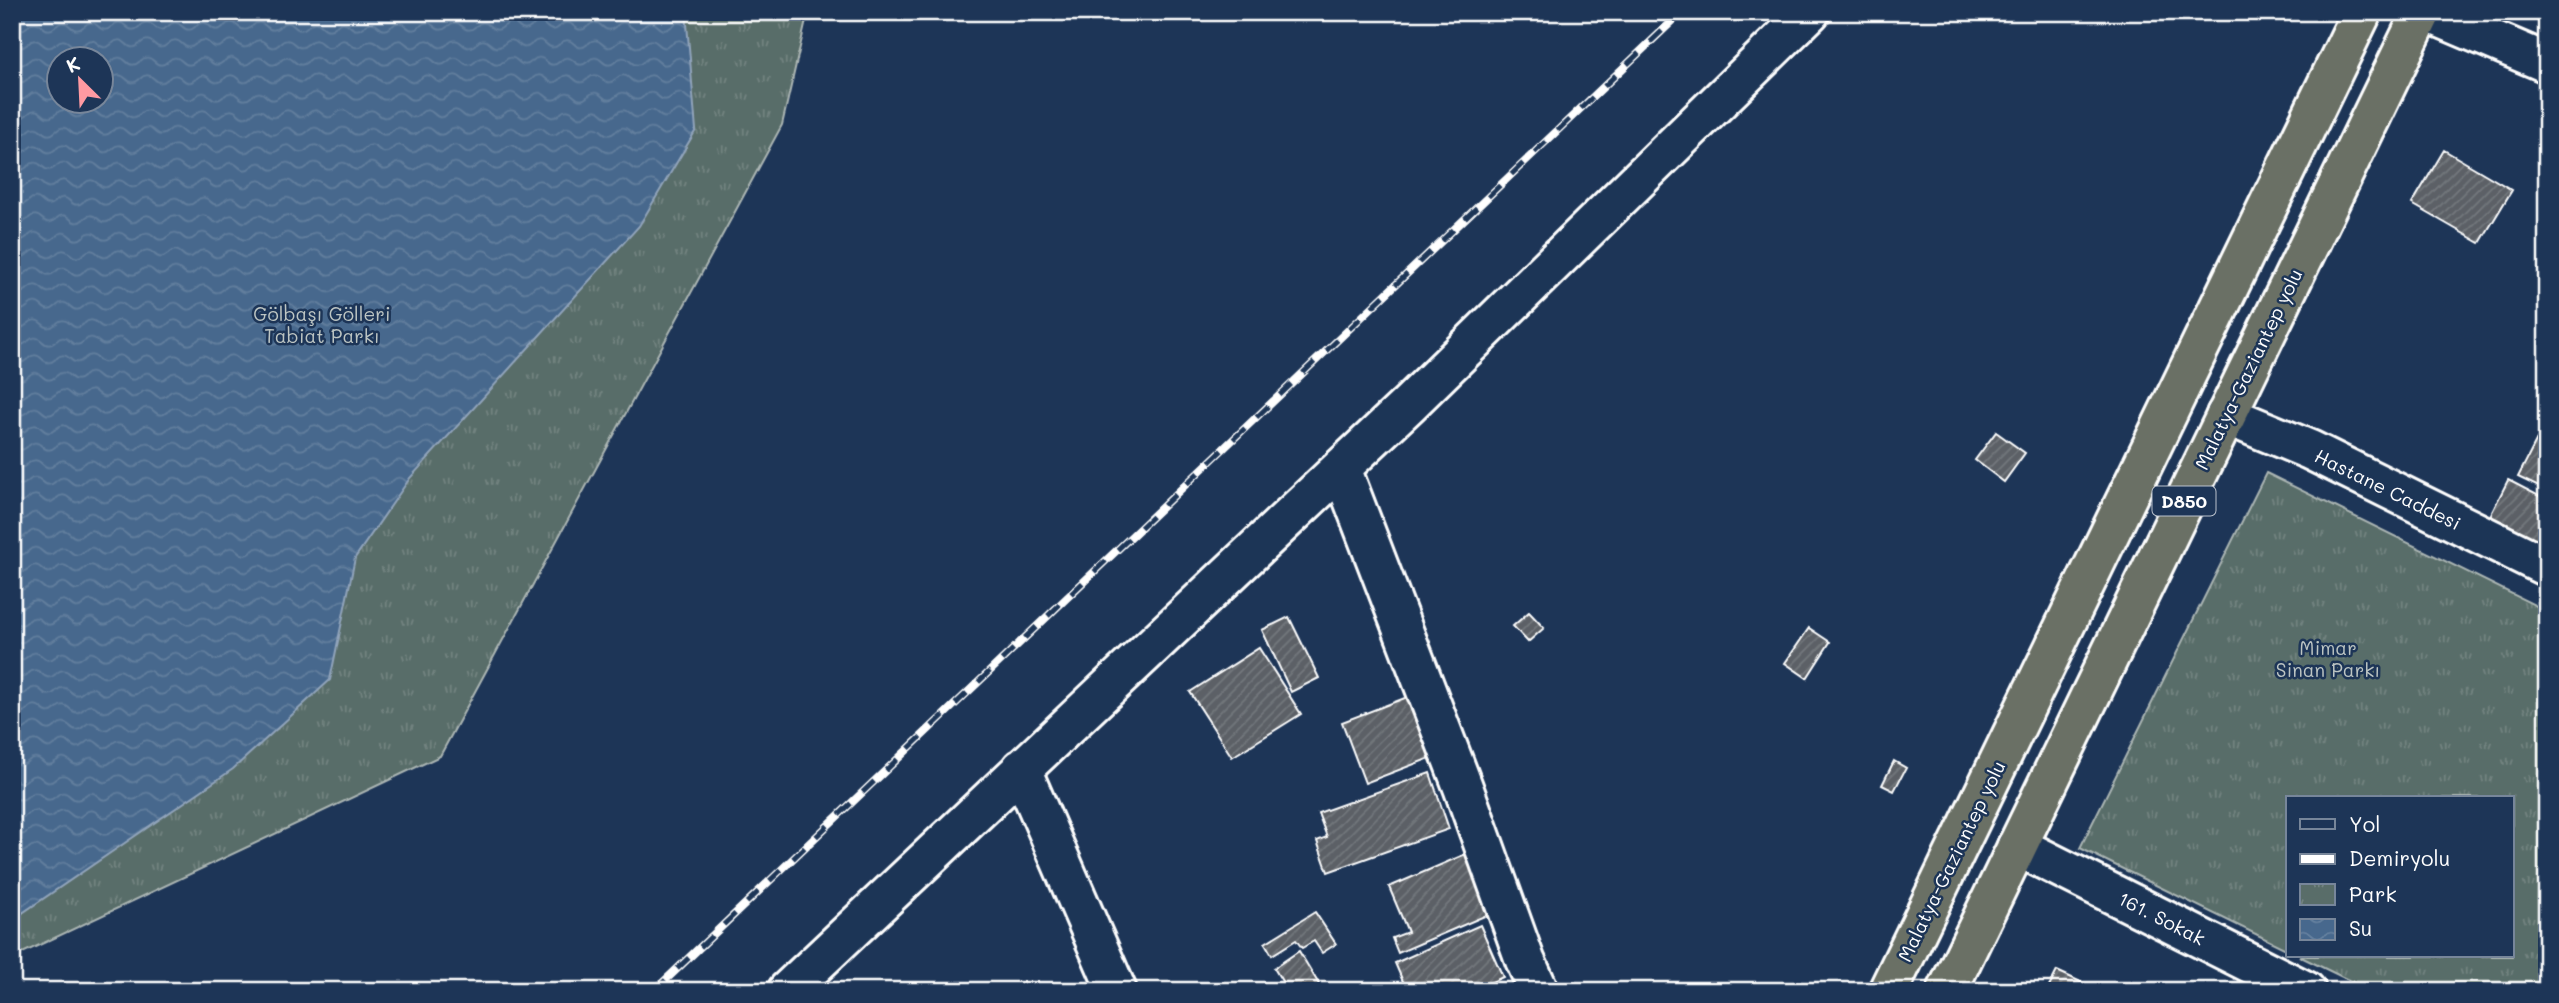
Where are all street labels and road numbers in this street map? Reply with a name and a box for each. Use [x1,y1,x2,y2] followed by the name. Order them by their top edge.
[2188,264,2308,474] street label: Malatya-Gaziantep yolu
[2311,443,2465,535] street label: Hastane Caddesi
[2152,486,2216,516] road number: D850
[1891,756,2011,966] street label: Malatya-Gaziantep yolu
[2114,885,2210,951] street label: 161. Sokak

